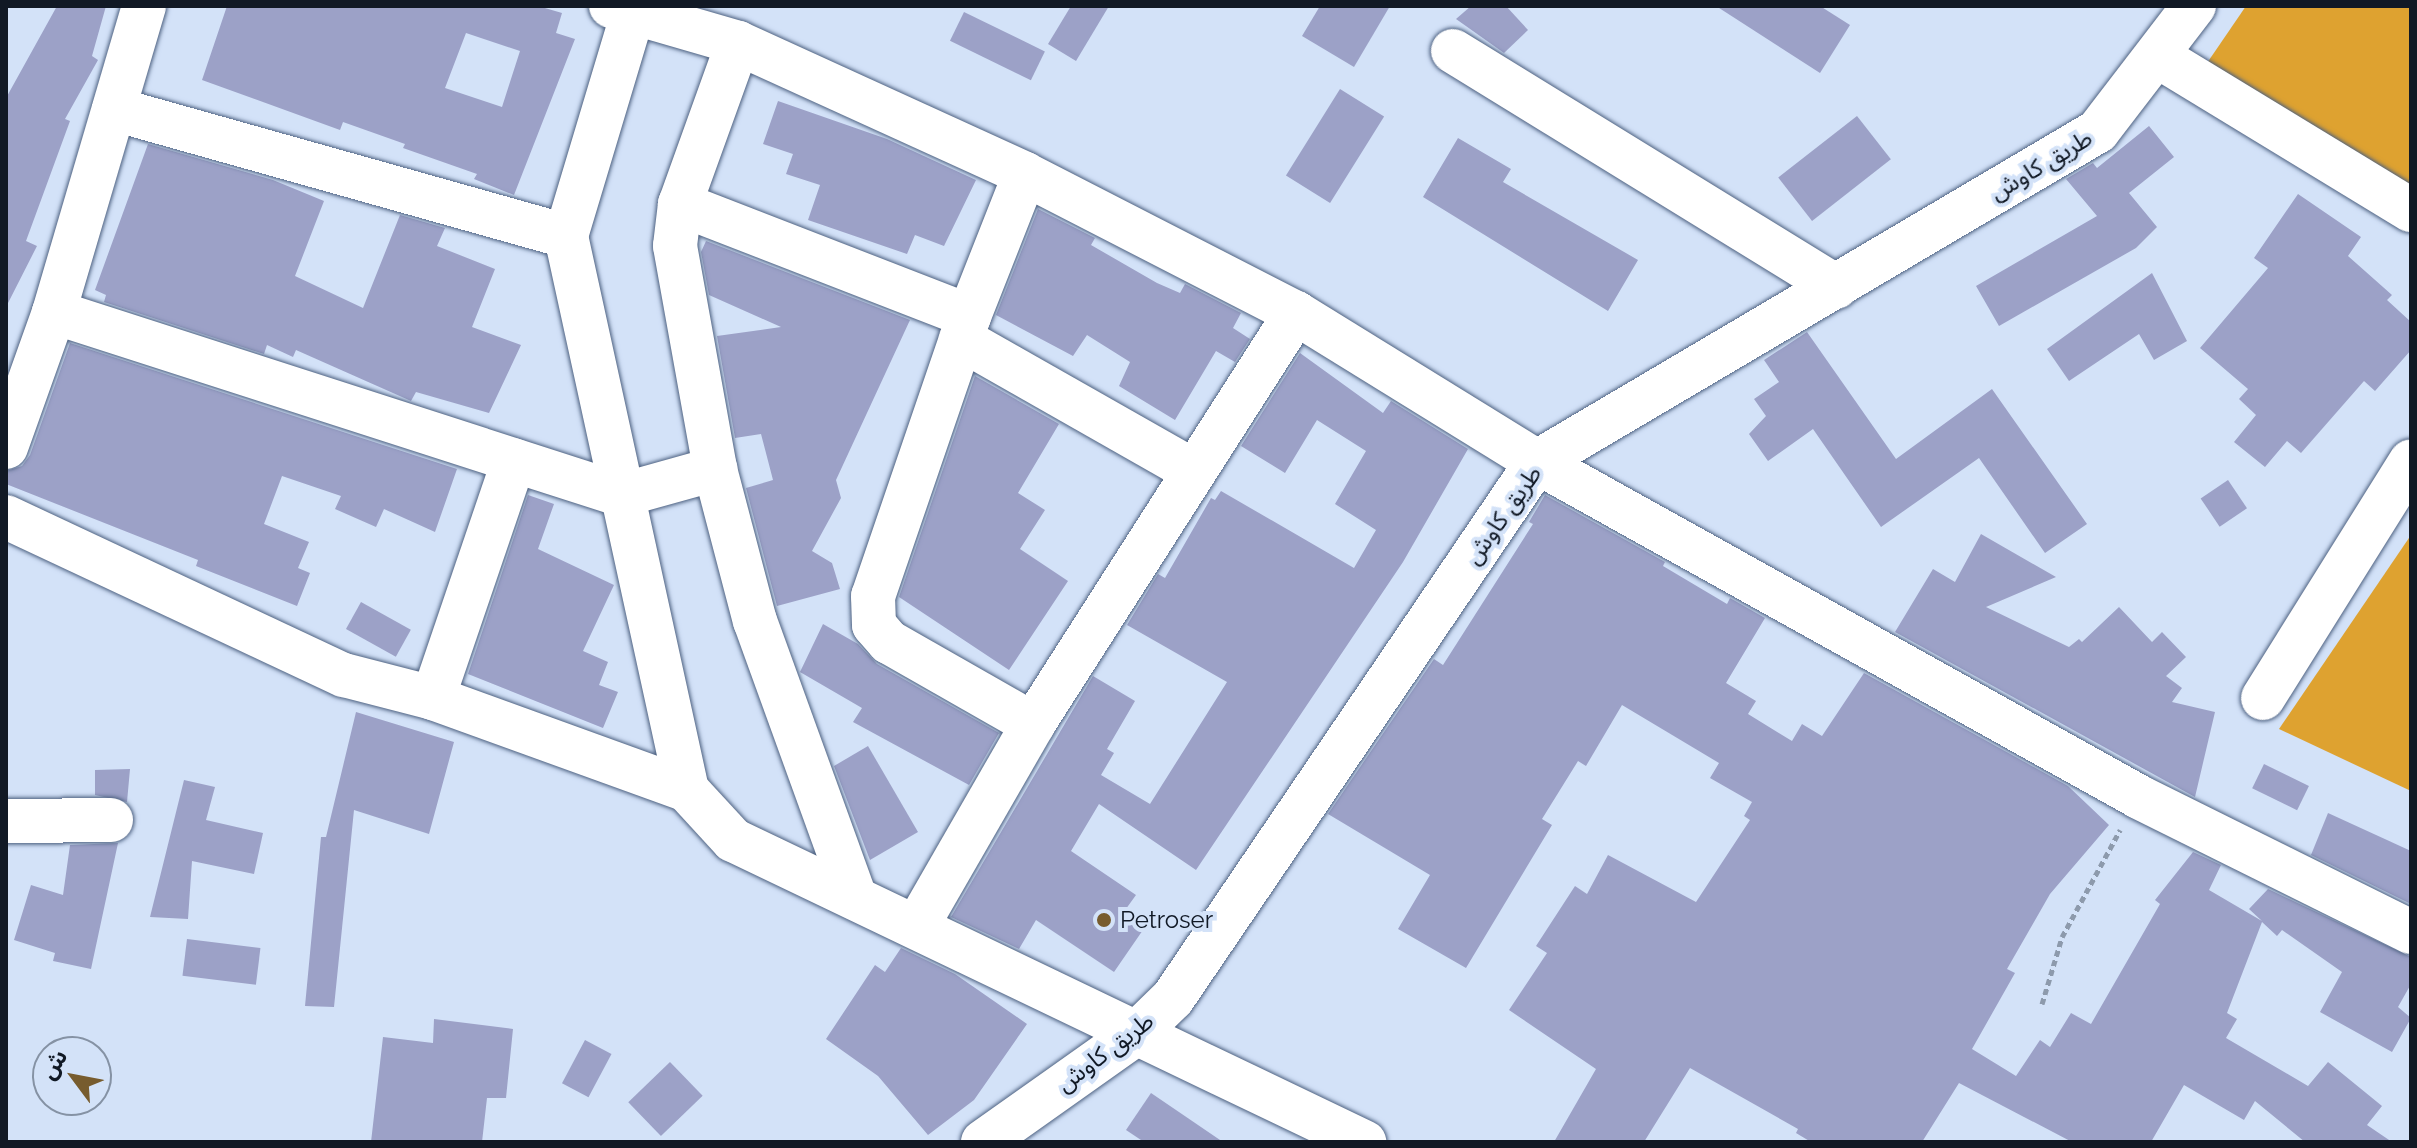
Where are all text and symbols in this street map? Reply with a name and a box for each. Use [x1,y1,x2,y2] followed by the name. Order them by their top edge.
[1985,123,2097,207] street label: طريق كاوش
[1458,460,1548,570] street label: طريق كاوش
[1120,906,1213,934] place label: Petroser
[1095,911,1113,929] marker: Petroser
[1051,1006,1159,1098] street label: طريق كاوش
[32,1036,112,1116] north arrow
[34,1045,72,1084] text: ش

